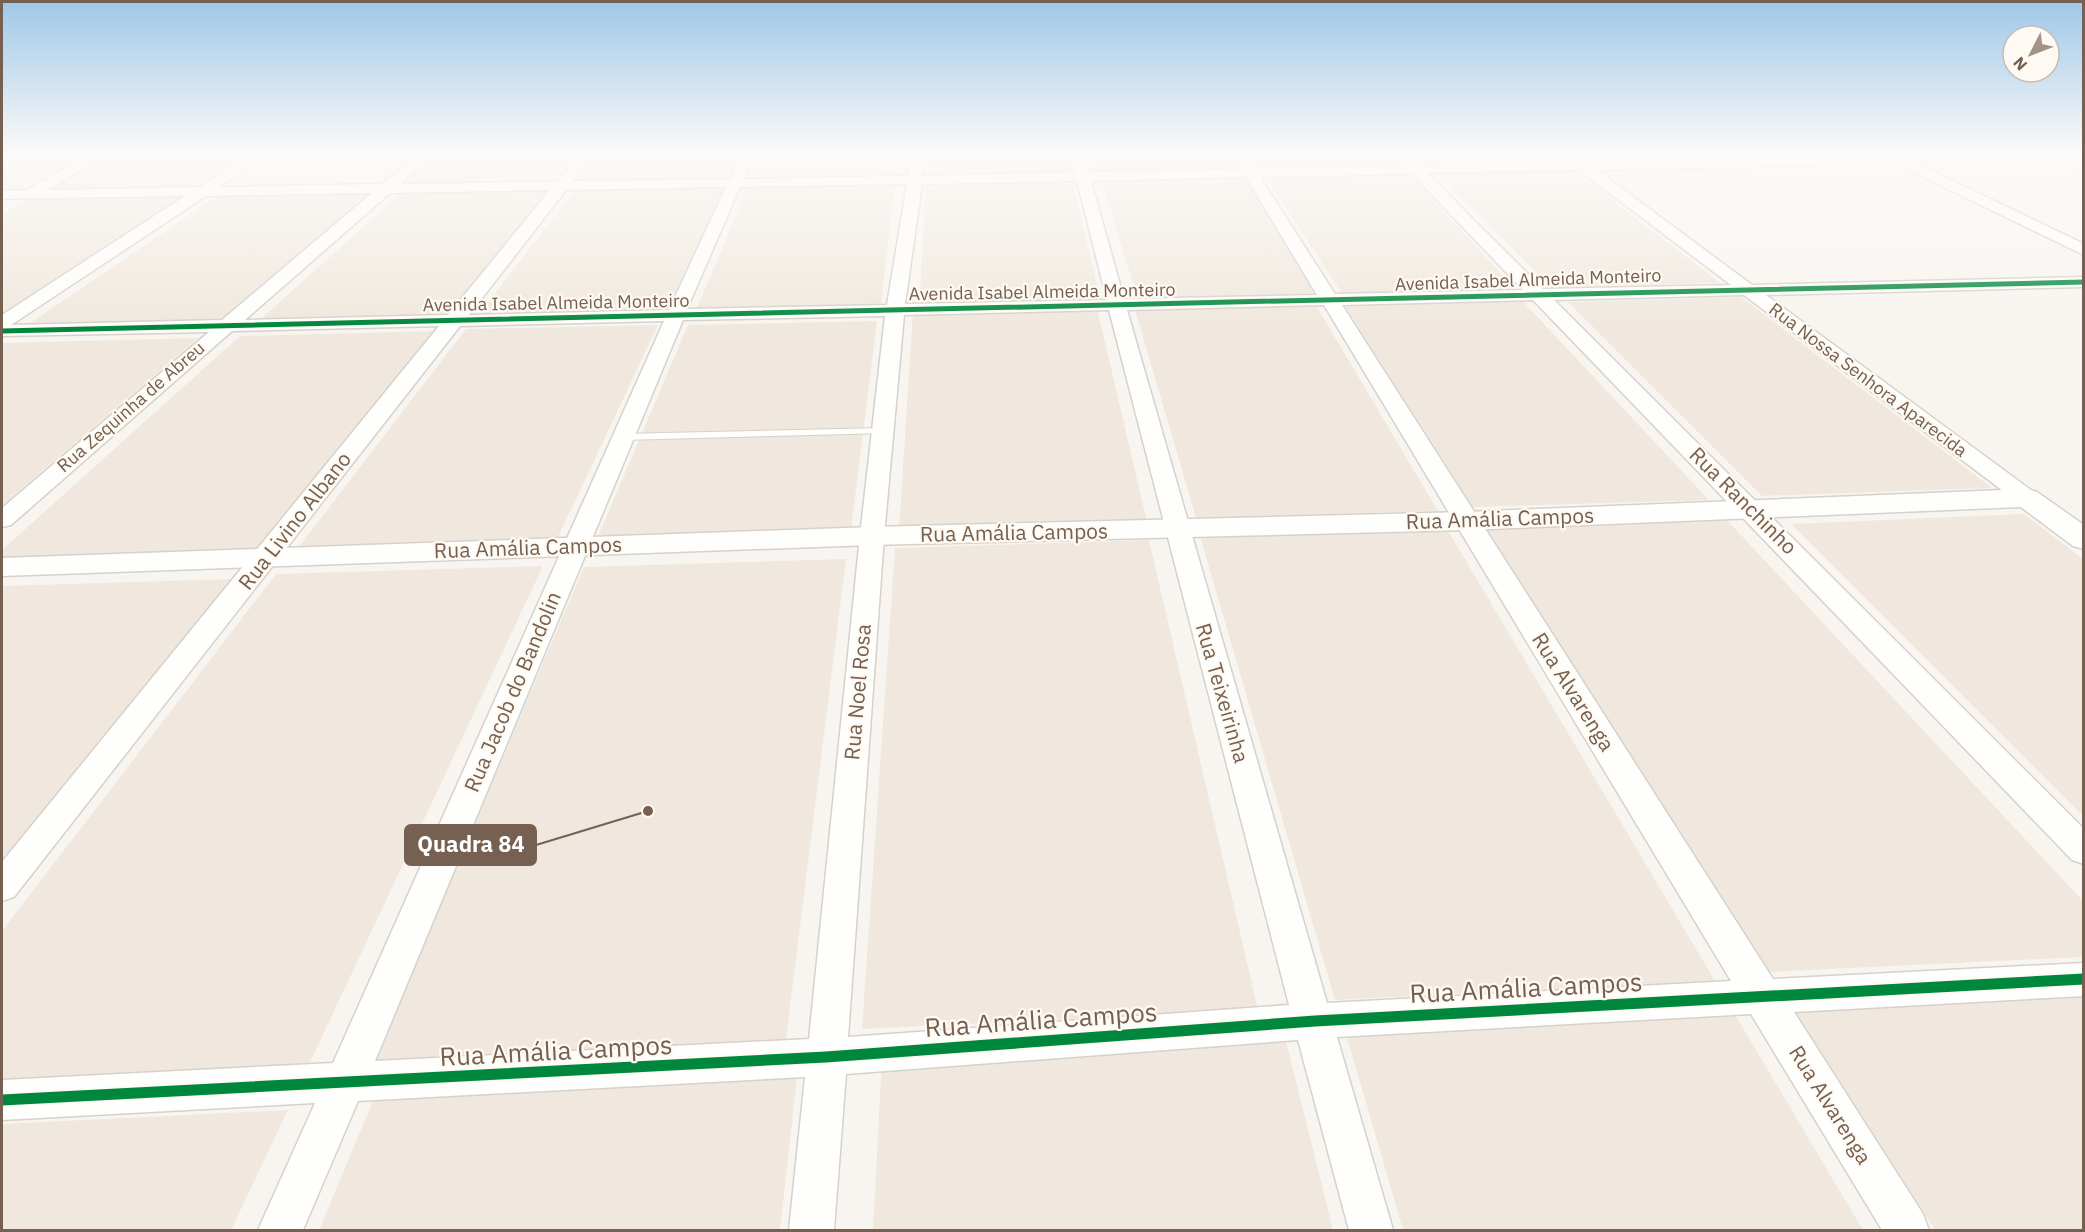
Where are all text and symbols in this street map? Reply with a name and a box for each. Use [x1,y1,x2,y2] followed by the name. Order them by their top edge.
[2001,24,2061,84] north arrow
[2009,53,2031,75] text: N
[1394,263,1662,296] street label: Avenida Isabel Almeida Monteiro
[908,278,1176,305] street label: Avenida Isabel Almeida Monteiro
[422,289,690,316] street label: Avenida Isabel Almeida Monteiro
[1765,297,1972,462] street label: Rua Nossa Senhora Aparecida
[52,336,209,477] street label: Rua Zequinha de Abreu
[1684,440,1804,560] street label: Rua Ranchinho
[232,446,357,595] street label: Rua Livino Albano
[1405,501,1595,535] street label: Rua Amália Campos
[920,516,1108,548] street label: Rua Amália Campos
[433,530,623,564] street label: Rua Amália Campos
[457,587,567,796] street label: Rua Jacob do Bandolin
[1190,620,1256,766] street label: Rua Teixeirinha
[837,623,877,761] street label: Rua Noel Rosa
[1526,627,1622,756] street label: Rua Alvarenga
[405,825,536,865] callout: Quadra 84
[417,829,525,858] text: Quadra 84
[1409,964,1643,1010] street label: Rua Amália Campos
[923,994,1158,1044] street label: Rua Amália Campos
[439,1027,673,1073] street label: Rua Amália Campos
[1783,1040,1879,1169] street label: Rua Alvarenga

